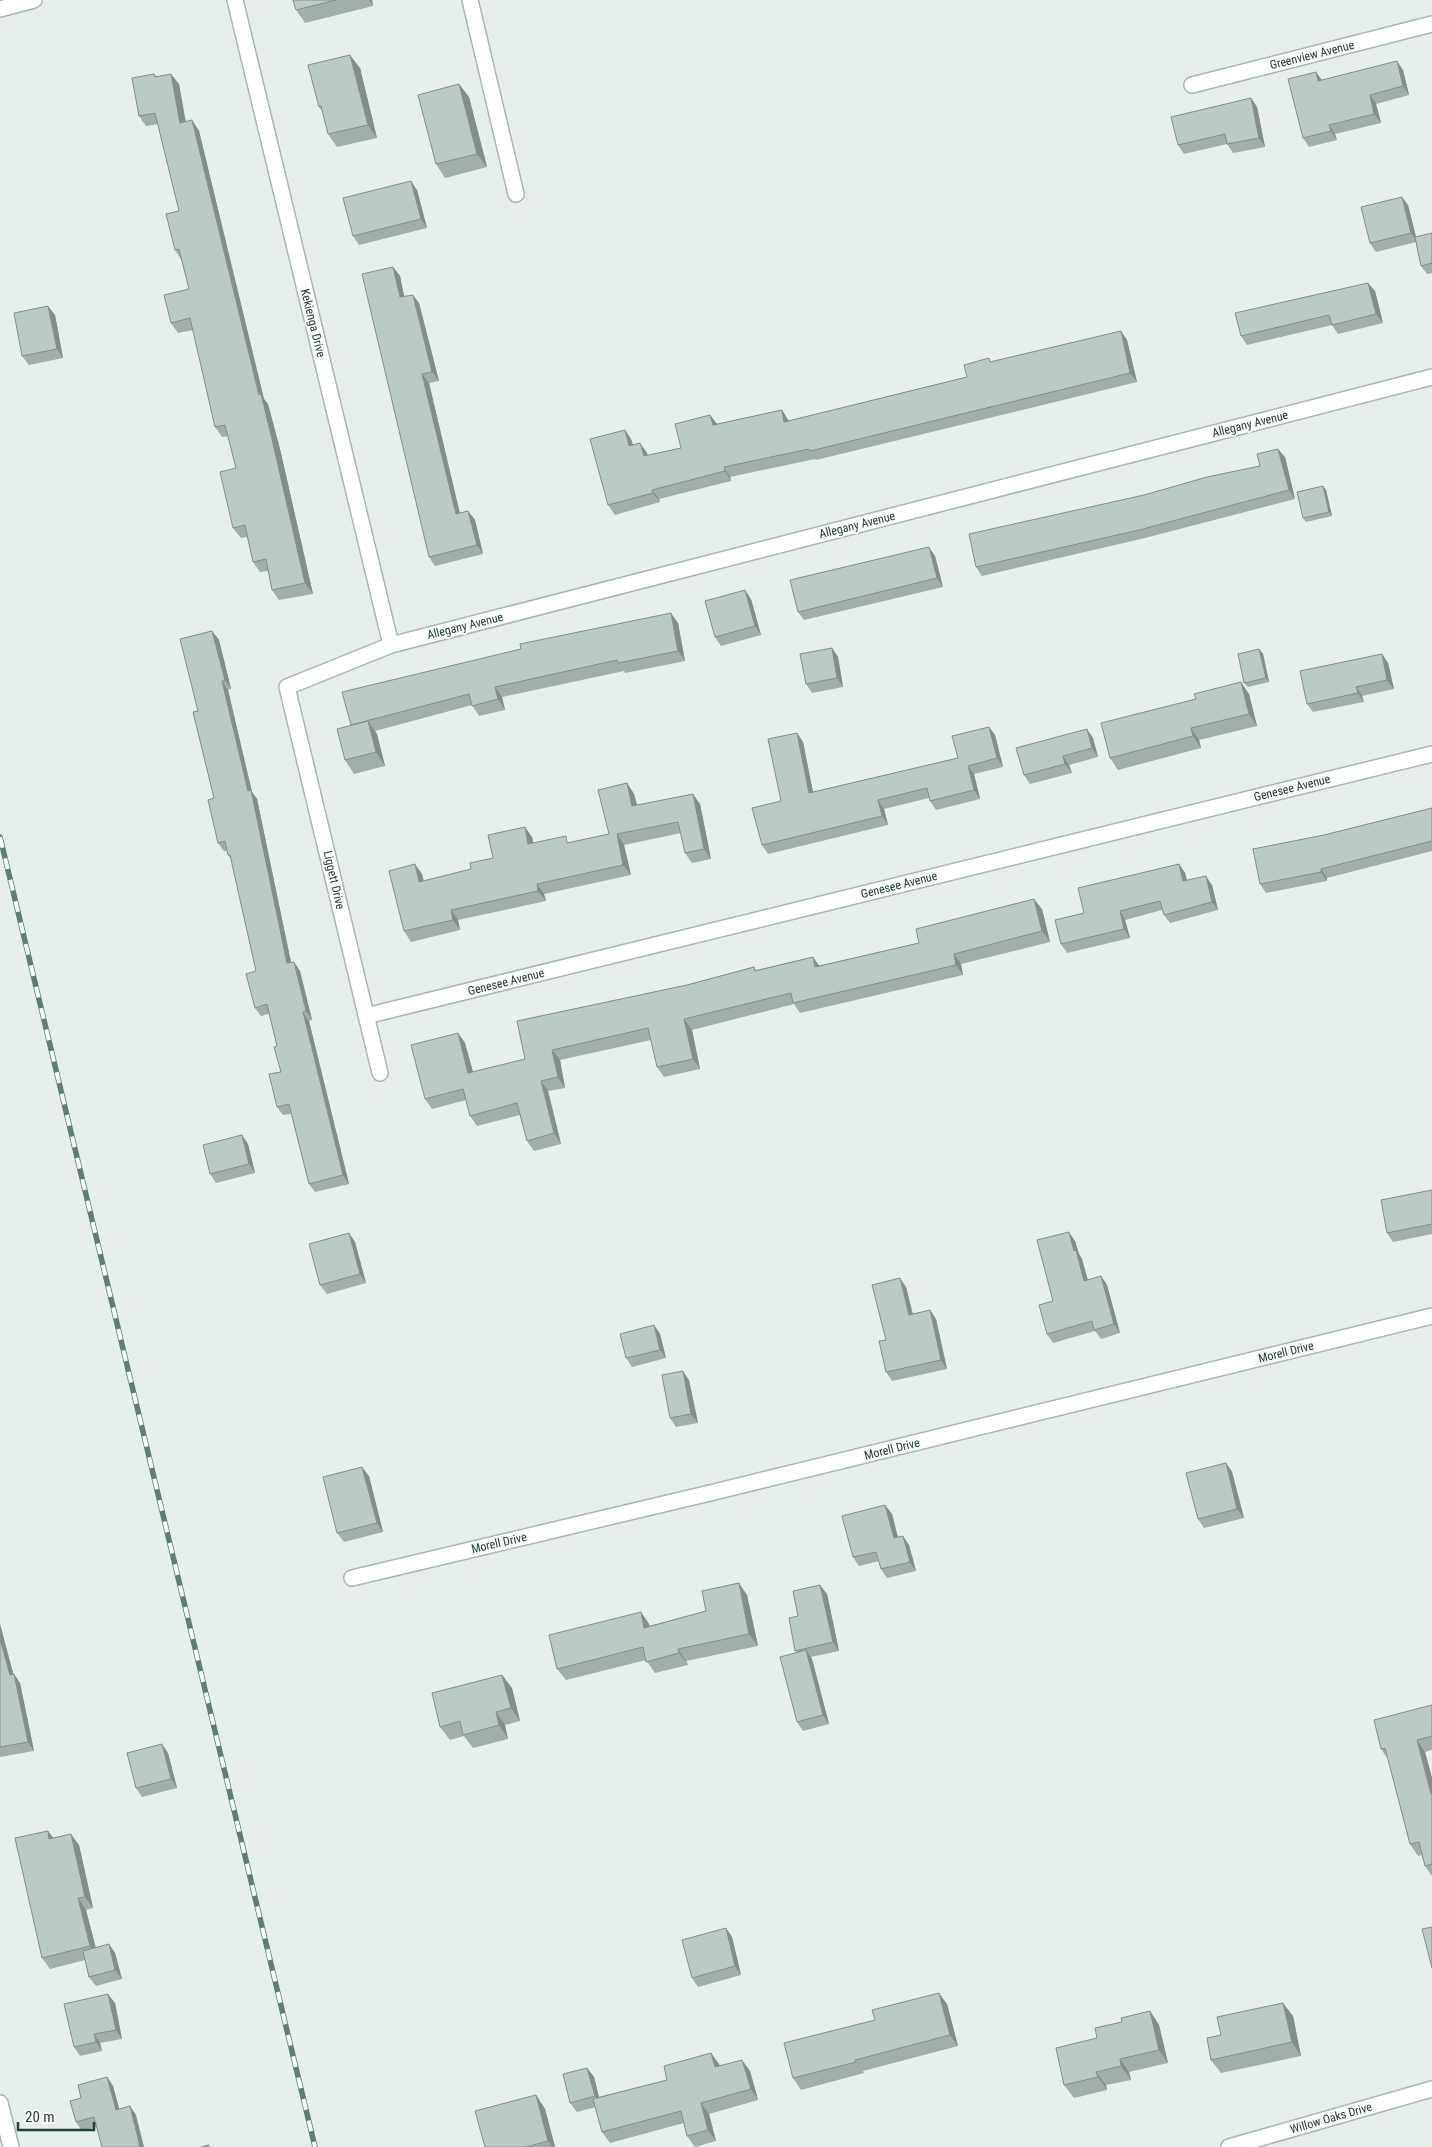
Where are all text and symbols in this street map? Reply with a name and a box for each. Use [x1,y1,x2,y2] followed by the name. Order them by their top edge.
[1268,38,1356,72] street label: Greenview Avenue
[298,287,328,359] street label: Kekienga Drive
[1211,408,1290,440] street label: Allegany Avenue
[818,509,897,541] street label: Allegany Avenue
[426,610,505,642] street label: Allegany Avenue
[1252,772,1332,804] street label: Genesee Avenue
[320,849,348,911] street label: Liggett Drive
[859,869,939,901] street label: Genesee Avenue
[466,966,546,998] street label: Genesee Avenue
[1257,1338,1315,1366] street label: Morell Drive
[863,1435,921,1463] street label: Morell Drive
[470,1530,528,1556] street label: Morell Drive
[18,2100,94,2132] scale bar
[1288,2100,1374,2136] street label: Willow Oaks Drive
[25,2108,55,2126] text: 20 m

